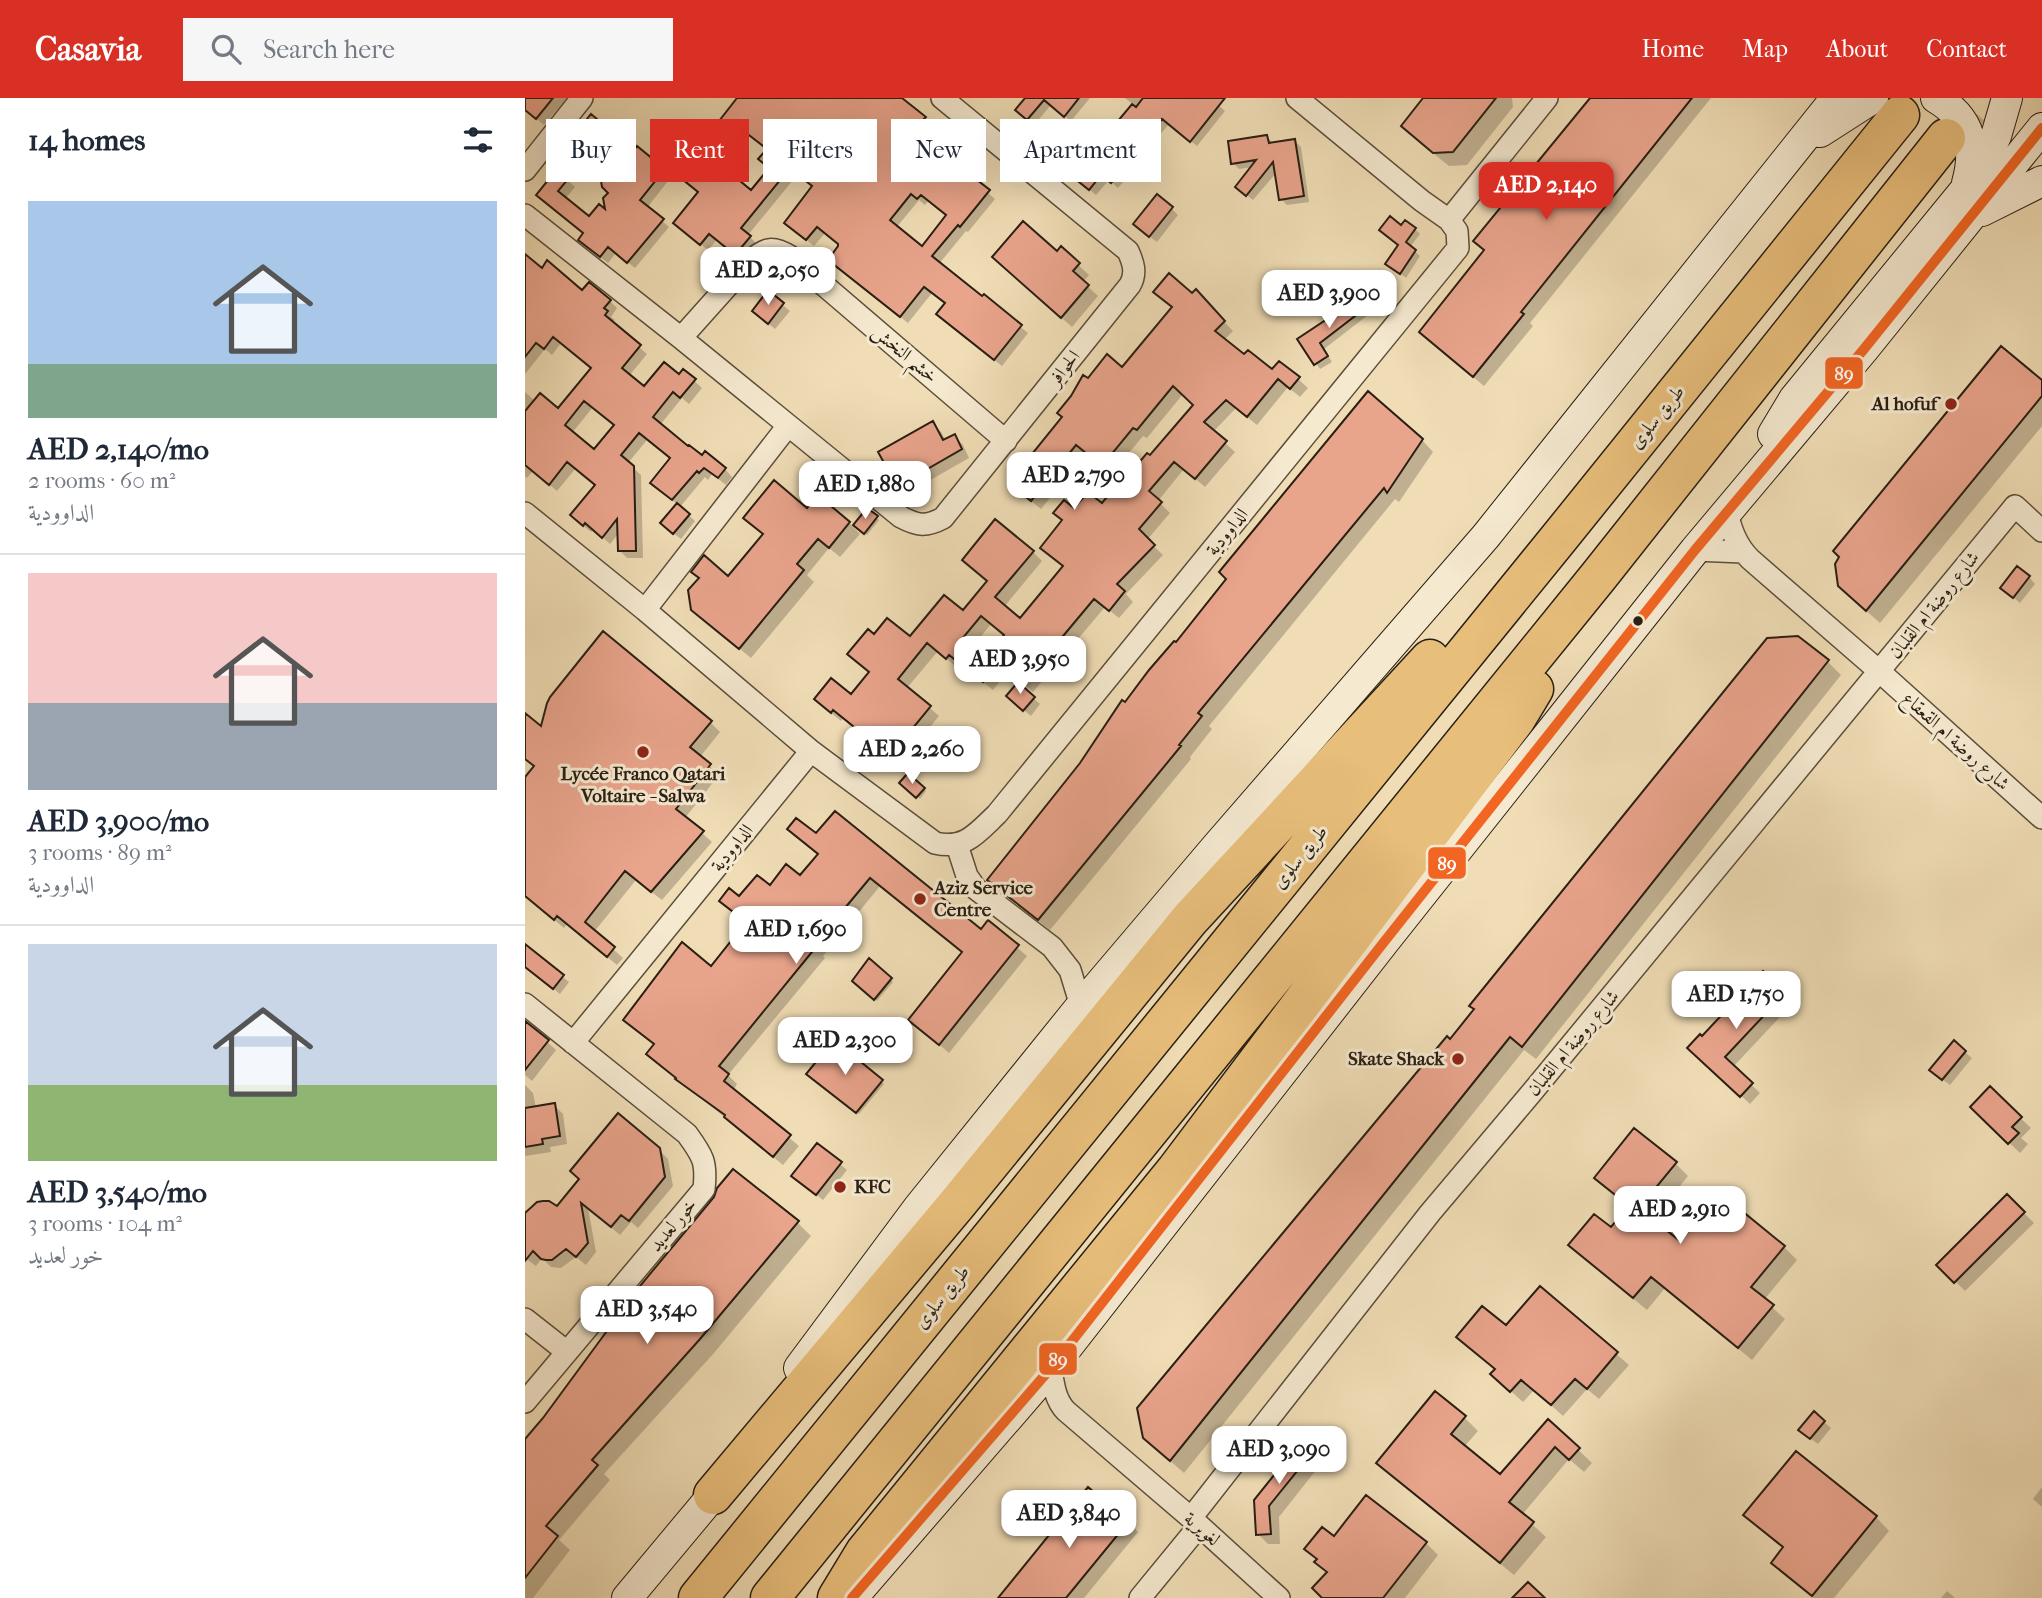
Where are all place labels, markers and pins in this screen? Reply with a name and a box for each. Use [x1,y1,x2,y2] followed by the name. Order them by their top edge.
[1466,162,1626,222] pin: AED 2,140
[688,248,848,307] pin: AED 2,050
[1249,271,1409,330] pin: AED 3,900
[1871,393,1942,415] place label: Al hofuf
[1943,396,1959,412] marker: Al hofuf
[994,452,1154,512] pin: AED 2,790
[785,462,945,521] pin: AED 1,880
[1631,614,1645,628] unlabelled marker
[940,636,1100,696] pin: AED 3,950
[832,726,992,786] pin: AED 2,260
[635,744,651,760] marker: Lycée Franco Qatari Voltaire - Salwa
[561,763,726,807] place label: Lycée Franco Qatari Voltaire - Salwa
[933,877,1034,921] place label: Aziz Service Centre
[912,891,928,907] marker: Aziz Service Centre
[716,906,876,966] pin: AED 1,690
[1656,972,1816,1031] pin: AED 1,750
[765,1018,925,1077] pin: AED 2,300
[1348,1048,1445,1070] place label: Skate Shack
[1450,1051,1466,1067] marker: Skate Shack
[854,1176,891,1198] place label: KFC
[832,1179,848,1195] marker: KFC
[1600,1186,1760,1246] pin: AED 2,910
[567,1286,727,1346] pin: AED 3,540
[1199,1426,1359,1486] pin: AED 3,090
[989,1490,1149,1550] pin: AED 3,840

